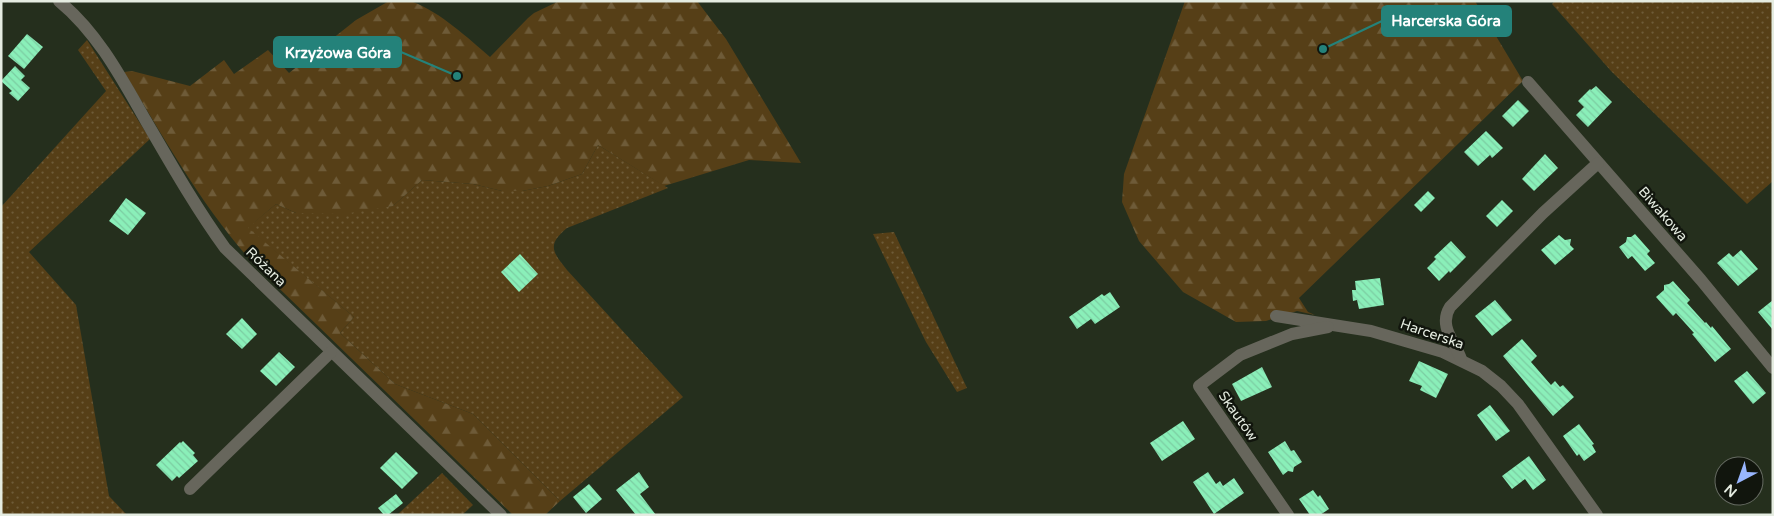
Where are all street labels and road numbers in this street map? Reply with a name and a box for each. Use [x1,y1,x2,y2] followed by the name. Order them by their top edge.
[1635,183,1691,245] street label: Biwakowa
[242,244,290,290] street label: Różana
[1398,315,1466,353] street label: Harcerska
[1215,388,1261,444] street label: Skautów

